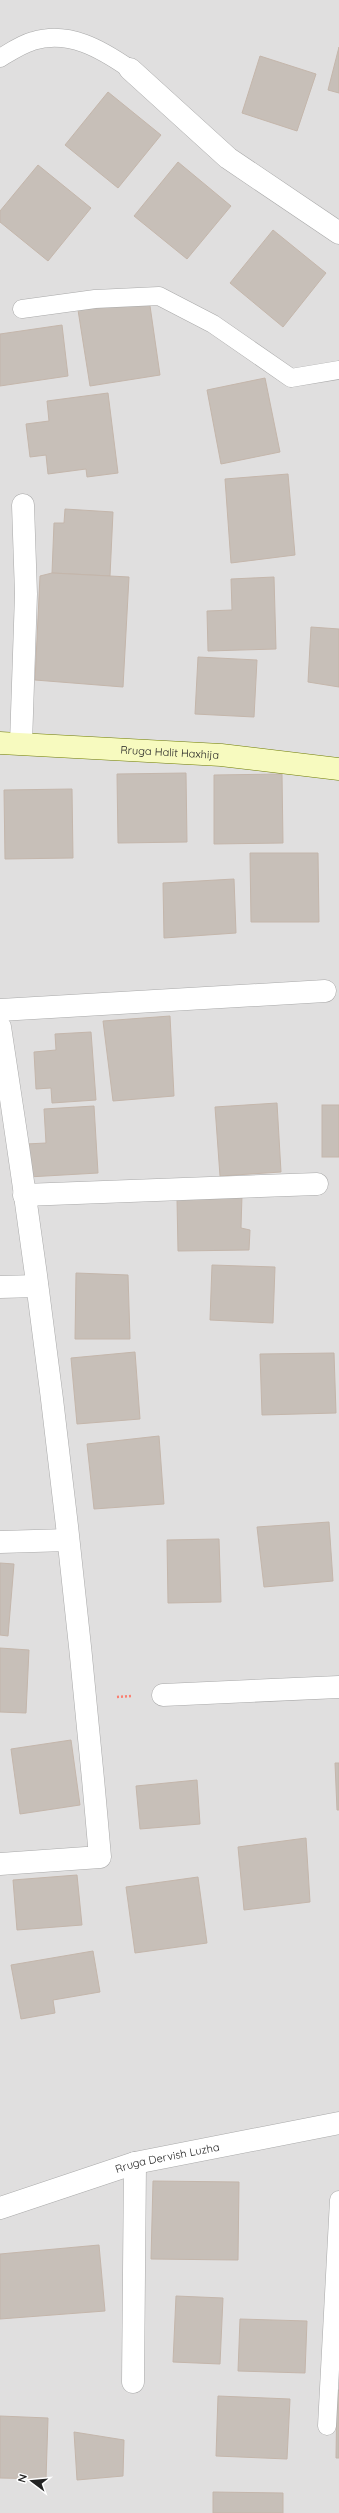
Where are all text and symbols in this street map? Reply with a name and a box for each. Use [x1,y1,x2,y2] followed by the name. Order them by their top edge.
[120,743,219,762] street label: Rruga Halit Haxhija
[113,2140,221,2176] street label: Rruga Dervish Luzha
[12,2461,52,2501] north arrow
[15,2472,30,2484] text: N

